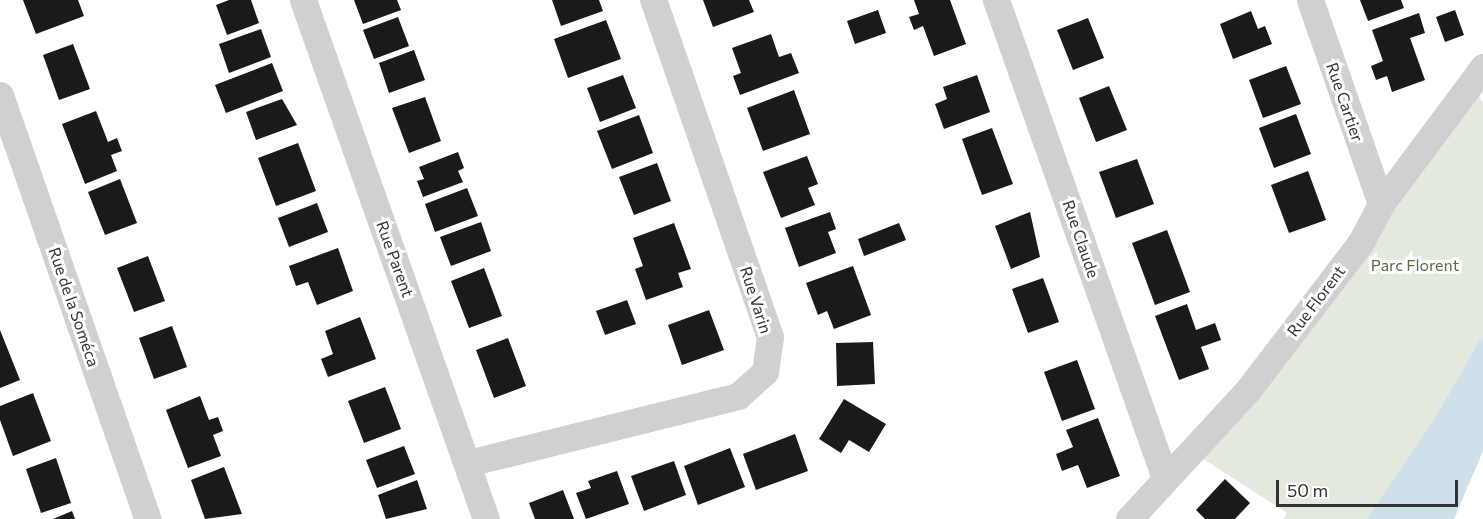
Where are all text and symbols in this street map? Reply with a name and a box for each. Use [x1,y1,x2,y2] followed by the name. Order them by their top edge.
[1323,60,1367,144] street label: Rue Cartier
[1059,198,1103,280] street label: Rue Claude
[372,218,418,300] street label: Rue Parent
[45,245,103,369] street label: Rue de la Soméca
[1371,255,1459,275] park label: Parc Florent
[1283,262,1349,340] street label: Rue Florent
[736,264,776,336] street label: Rue Varin
[1279,468,1460,506] scale bar
[1287,479,1328,501] text: 50 m

